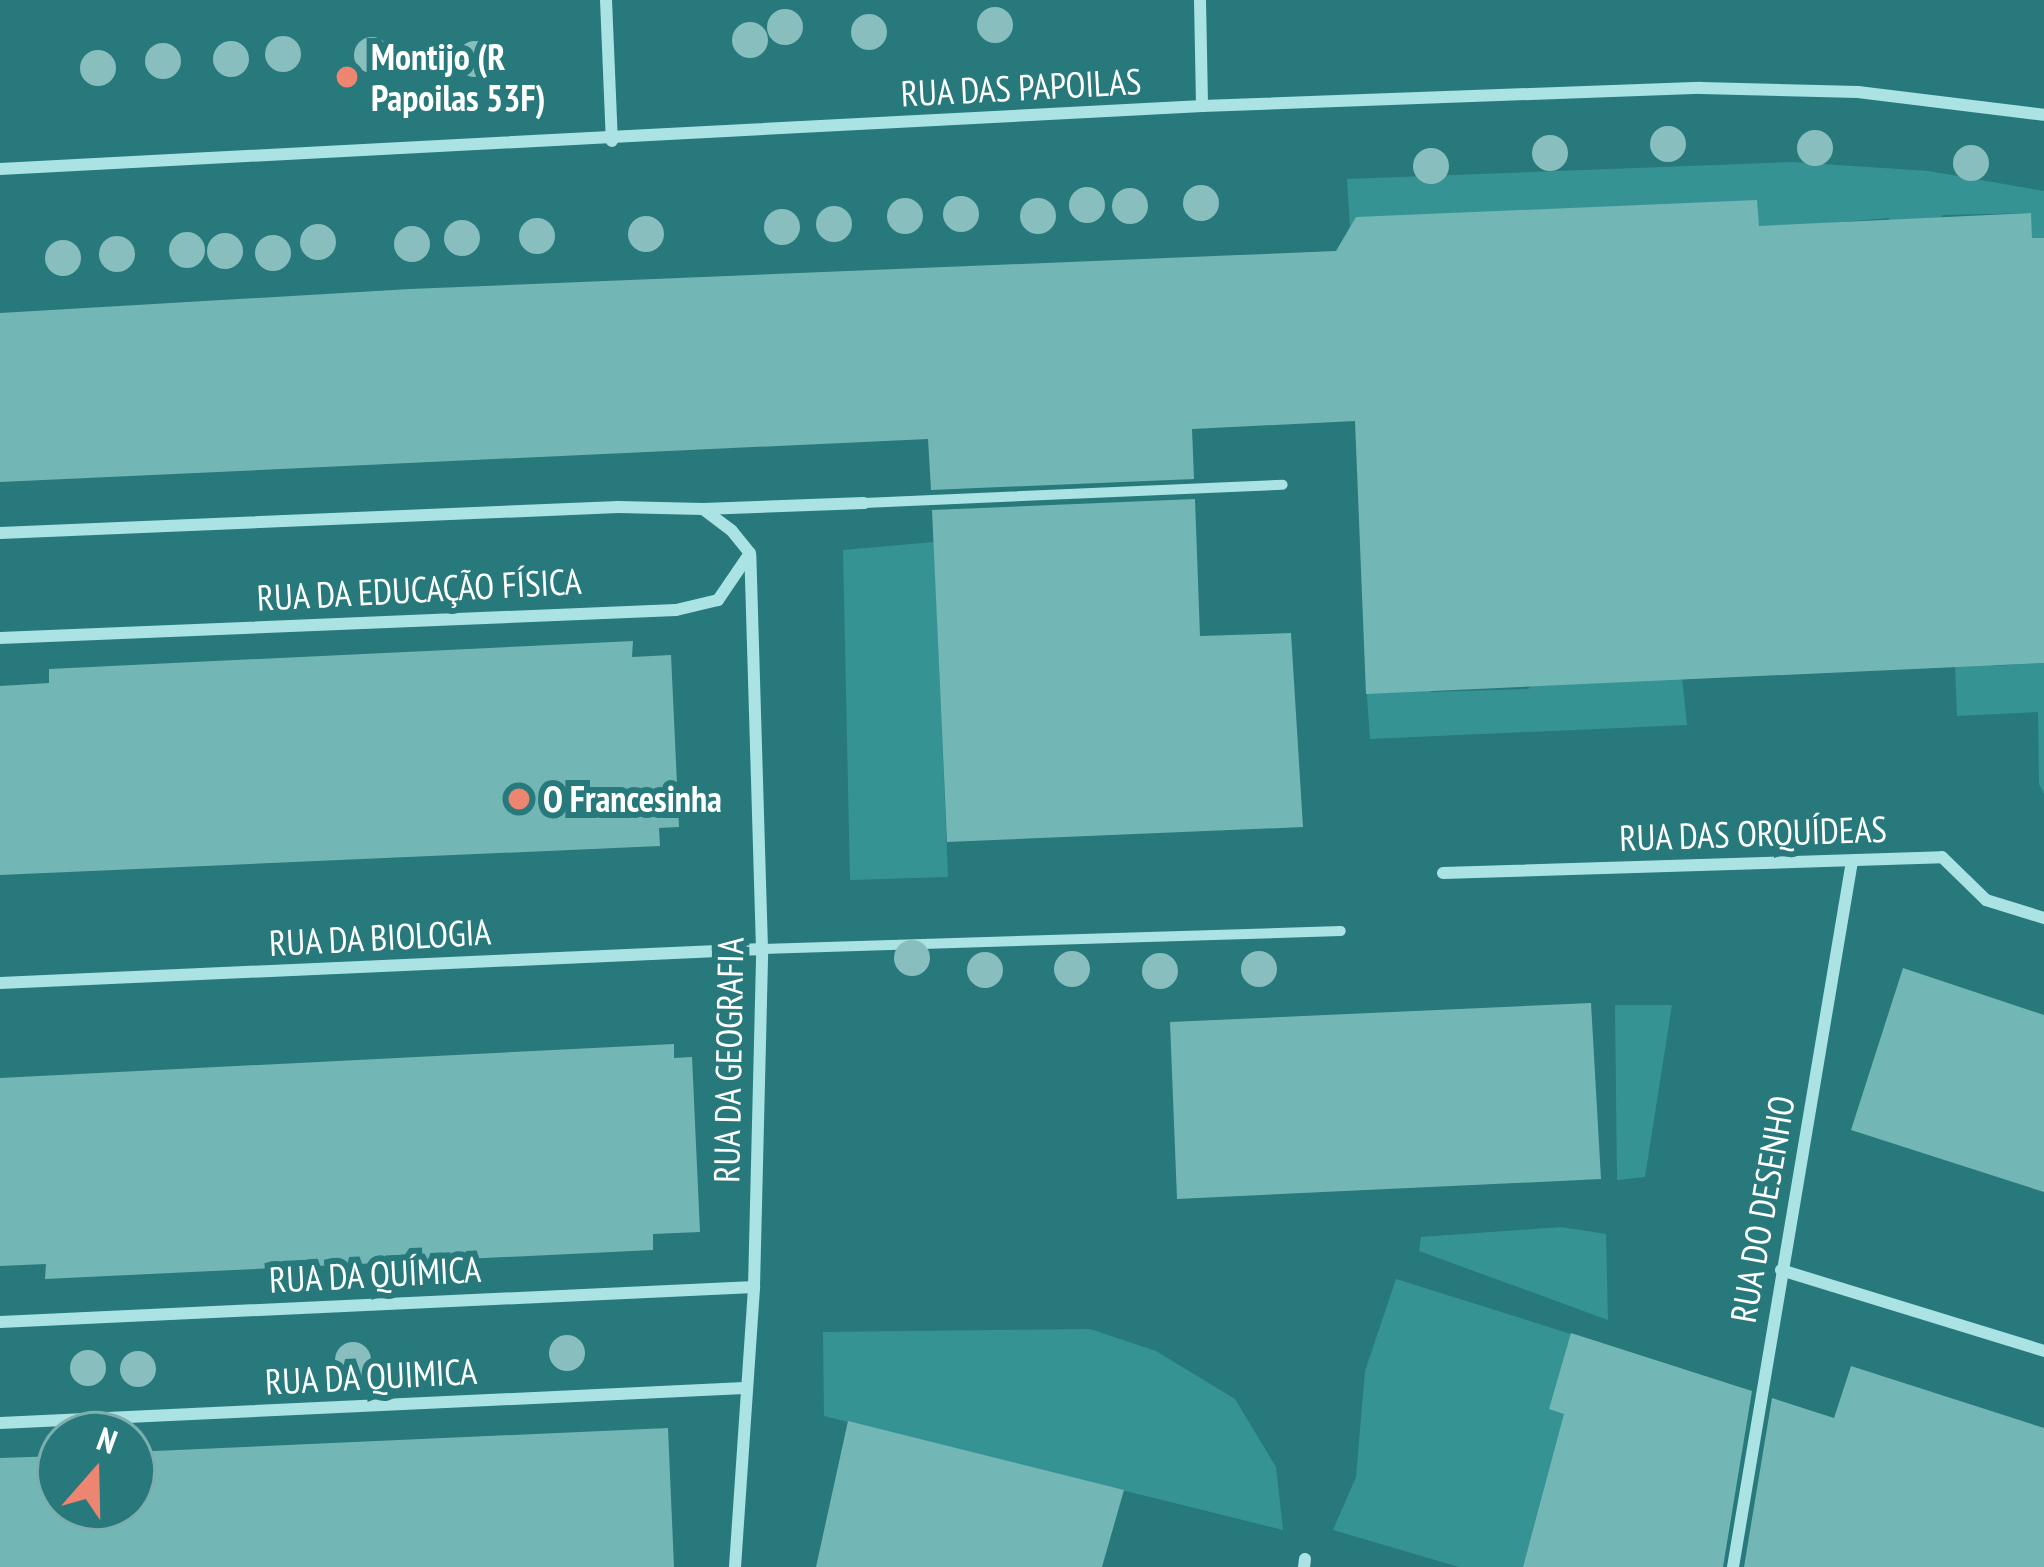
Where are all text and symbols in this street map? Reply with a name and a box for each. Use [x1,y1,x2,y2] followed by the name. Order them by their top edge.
[371,34,546,119] place label: Montijo (R Papoilas 53F)
[899,59,1143,115] street label: RUA DAS PAPOILAS
[334,64,360,90] marker: Montijo (R Papoilas 53F)
[254,559,584,619] street label: RUA DA EDUCAÇÃO FÍSICA
[543,777,722,821] place label: O Francesinha
[506,786,532,812] marker: O Francesinha
[1618,807,1888,859] street label: RUA DAS ORQUÍDEAS
[267,910,493,964] street label: RUA DA BIOLOGIA
[704,936,752,1184] street label: RUA DA GEOGRAFIA
[1721,1092,1803,1326] street label: RUA DO DESENHO
[267,1247,483,1301] street label: RUA DA QUÍMICA
[263,1349,479,1403] street label: RUA DA QUIMICA
[36,1411,156,1531] north arrow
[92,1416,123,1463] text: N

